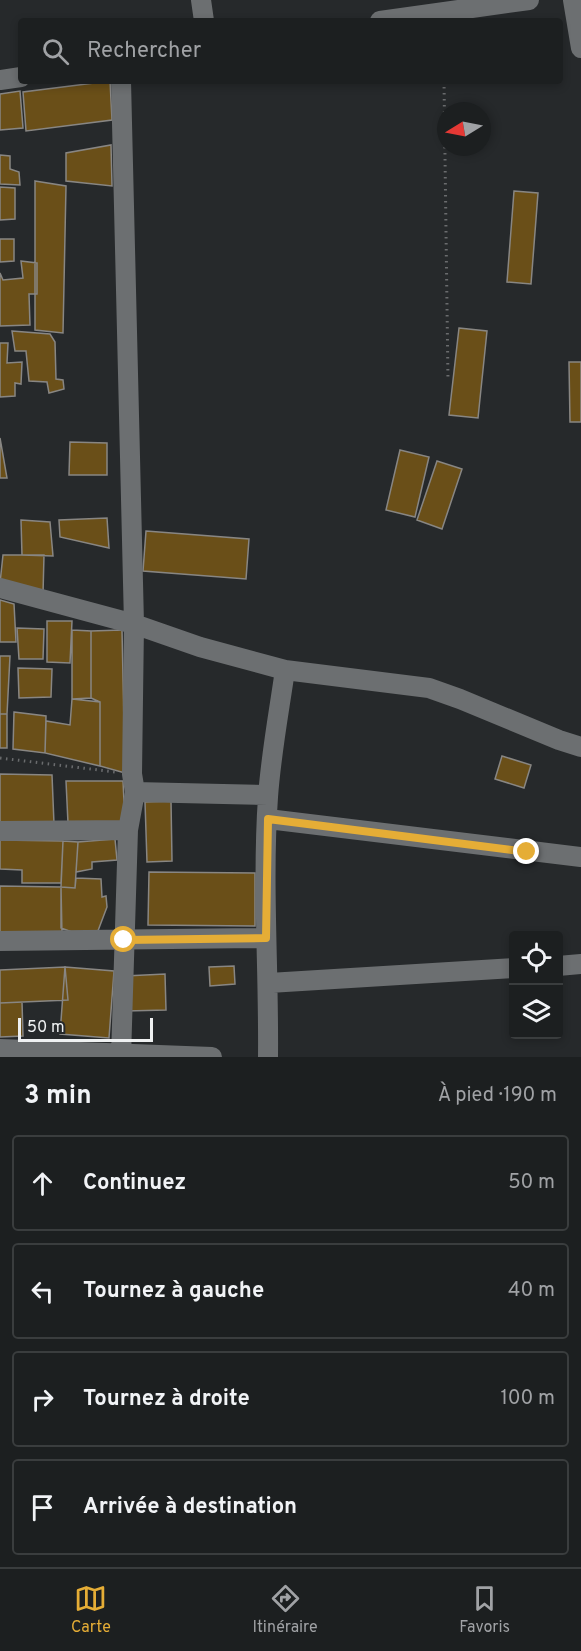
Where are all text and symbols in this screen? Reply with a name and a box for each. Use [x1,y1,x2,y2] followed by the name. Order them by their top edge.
[18,18,563,84] search box
[39,35,72,68] icon: search
[87,38,201,65] text: Rechercher
[437,102,491,156] north arrow
[513,838,539,864] route end
[110,926,136,952] route start
[509,931,563,1039] map controls
[509,931,563,985] button: locate
[509,985,563,1039] button: layers
[18,1015,153,1042] scale bar
[27,1018,65,1038] text: 50 m
[24,1080,92,1113] text: 3 min
[438,1083,557,1109] text: À pied · 190 m
[26,1167,59,1200] icon: ahead
[83,1170,186,1197] text: Continuez
[508,1170,555,1196] text: 50 m
[26,1275,59,1308] icon: left
[83,1278,264,1305] text: Tournez à gauche
[508,1278,555,1304] text: 40 m
[26,1383,59,1416] icon: right
[83,1386,250,1413] text: Tournez à droite
[500,1386,555,1412] text: 100 m
[26,1491,59,1524] icon: arrive
[83,1494,297,1521] text: Arrivée à destination
[71,1582,111,1638] tab: Carte
[253,1582,318,1638] tab: Itinéraire
[459,1582,510,1638] tab: Favoris

